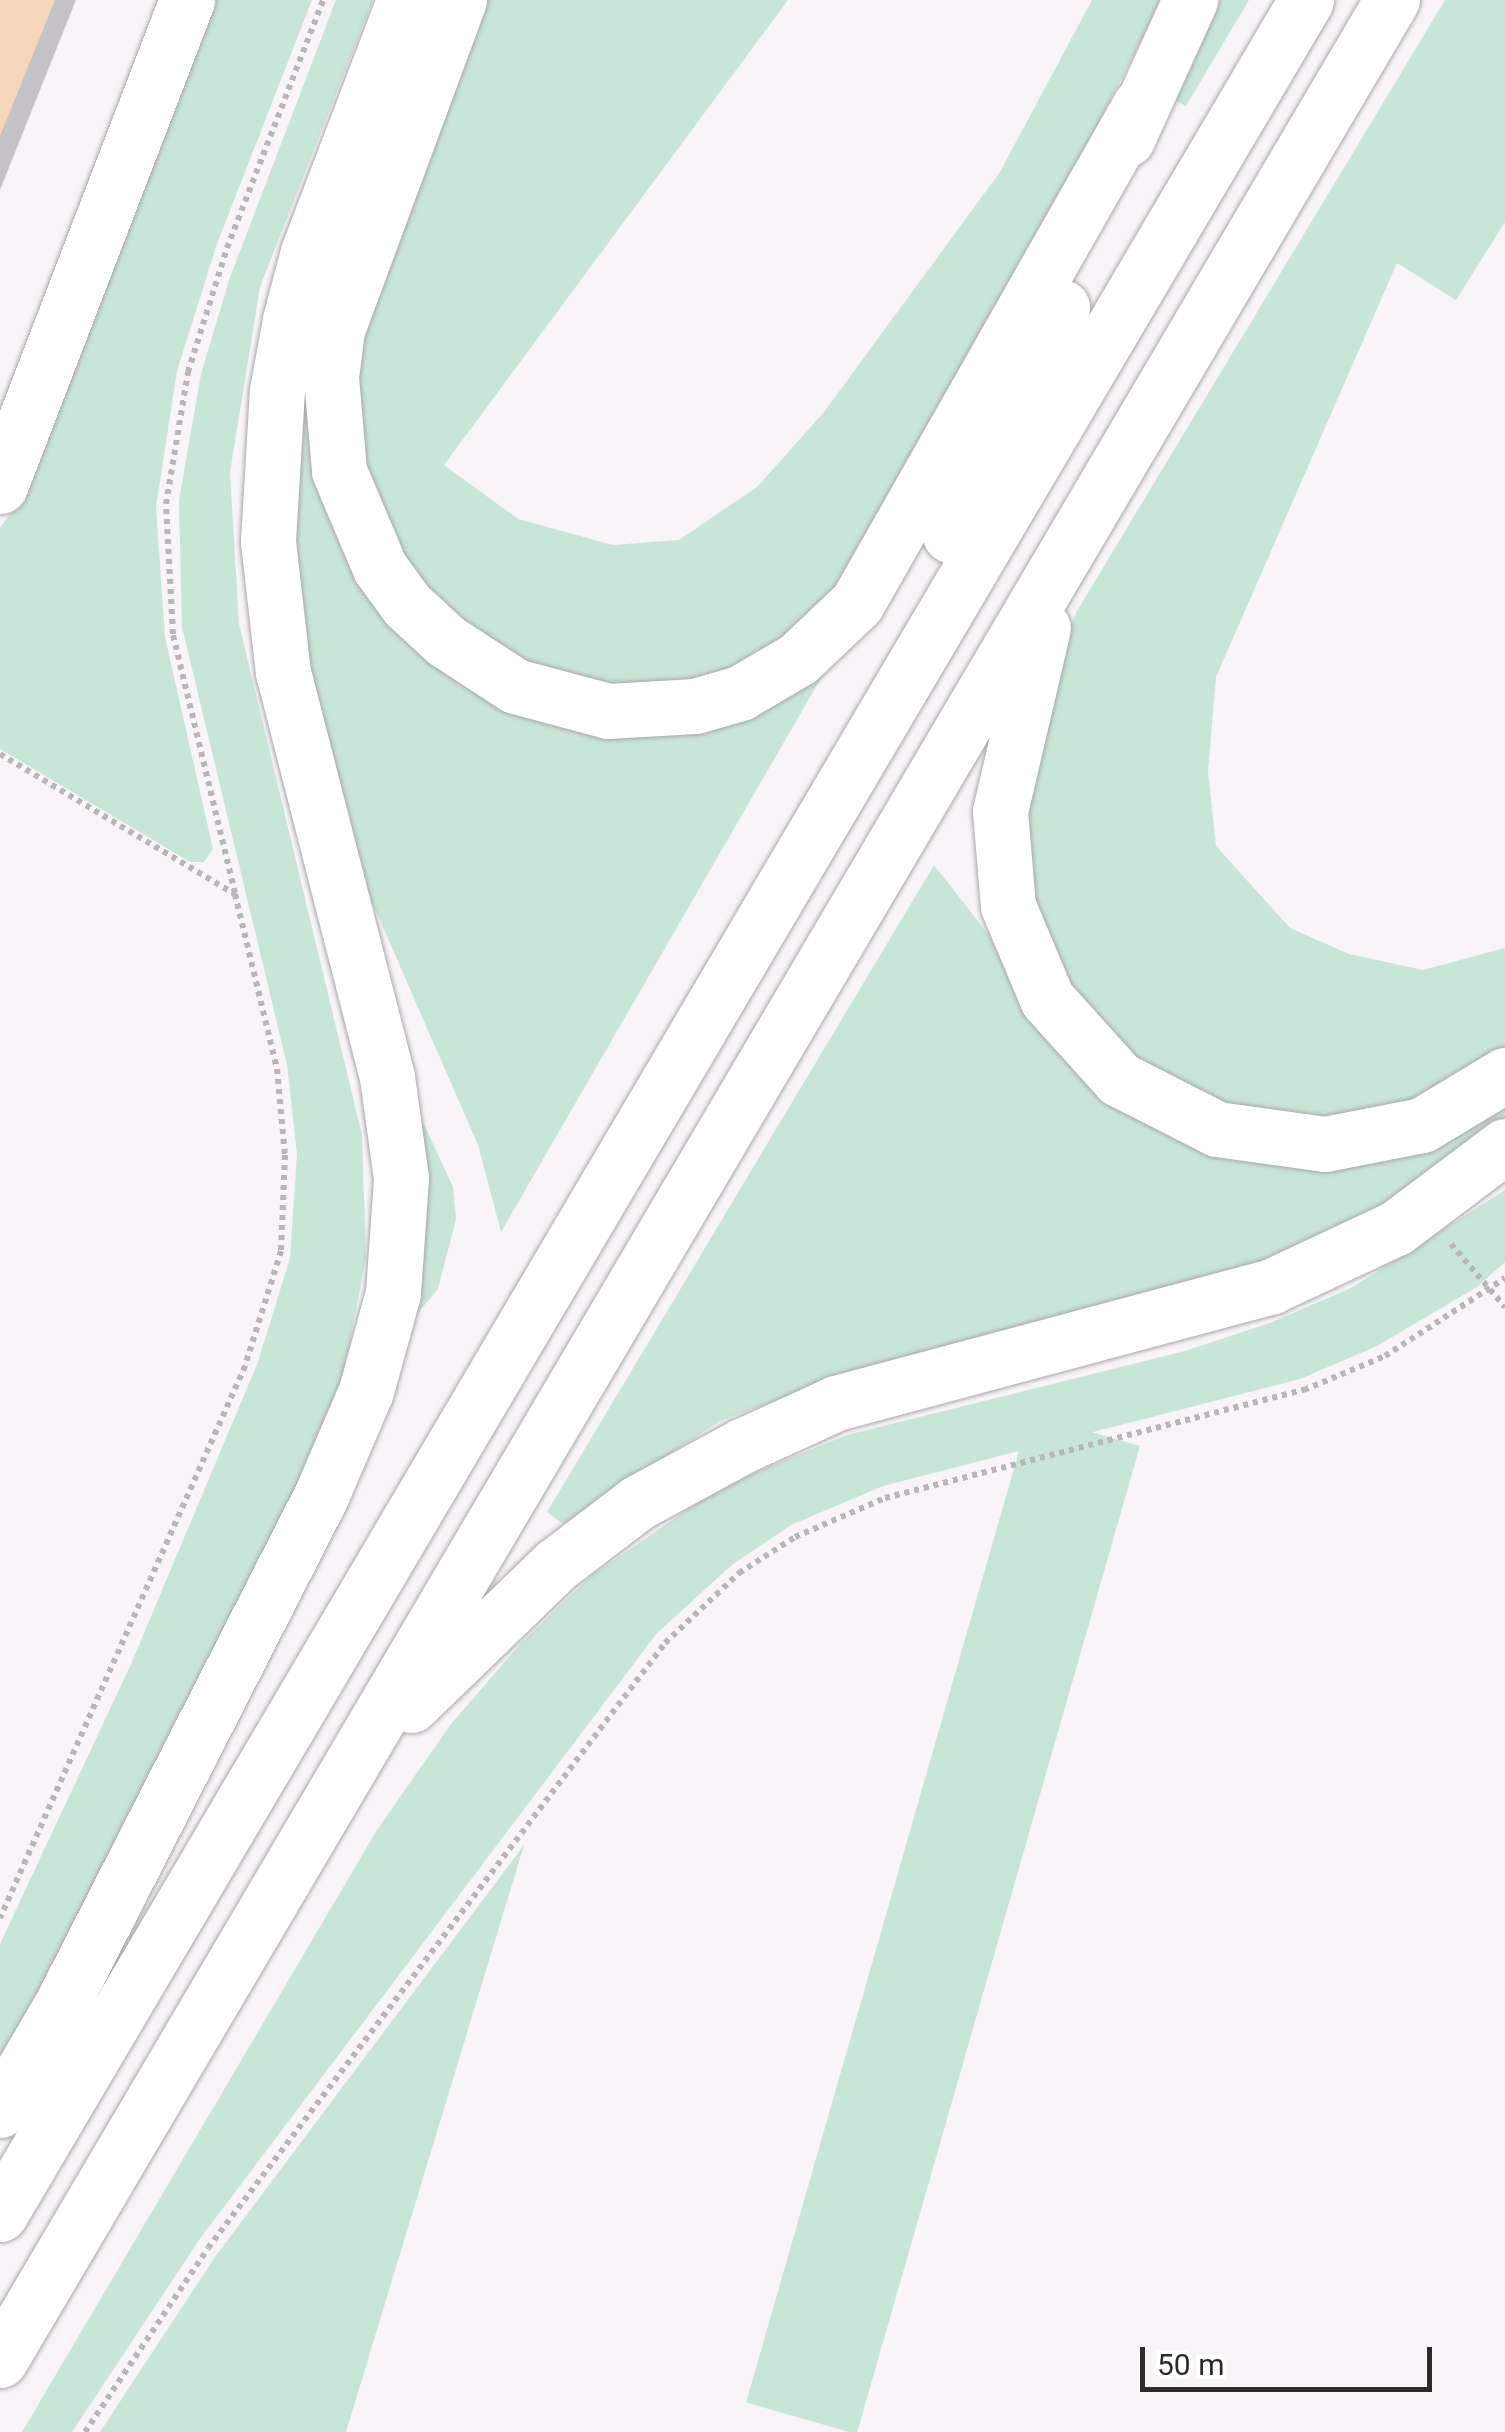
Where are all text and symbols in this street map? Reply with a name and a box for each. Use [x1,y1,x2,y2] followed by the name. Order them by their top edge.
[1145,2327,1438,2389] scale bar
[1157,2347,1224,2382] text: 50 m

